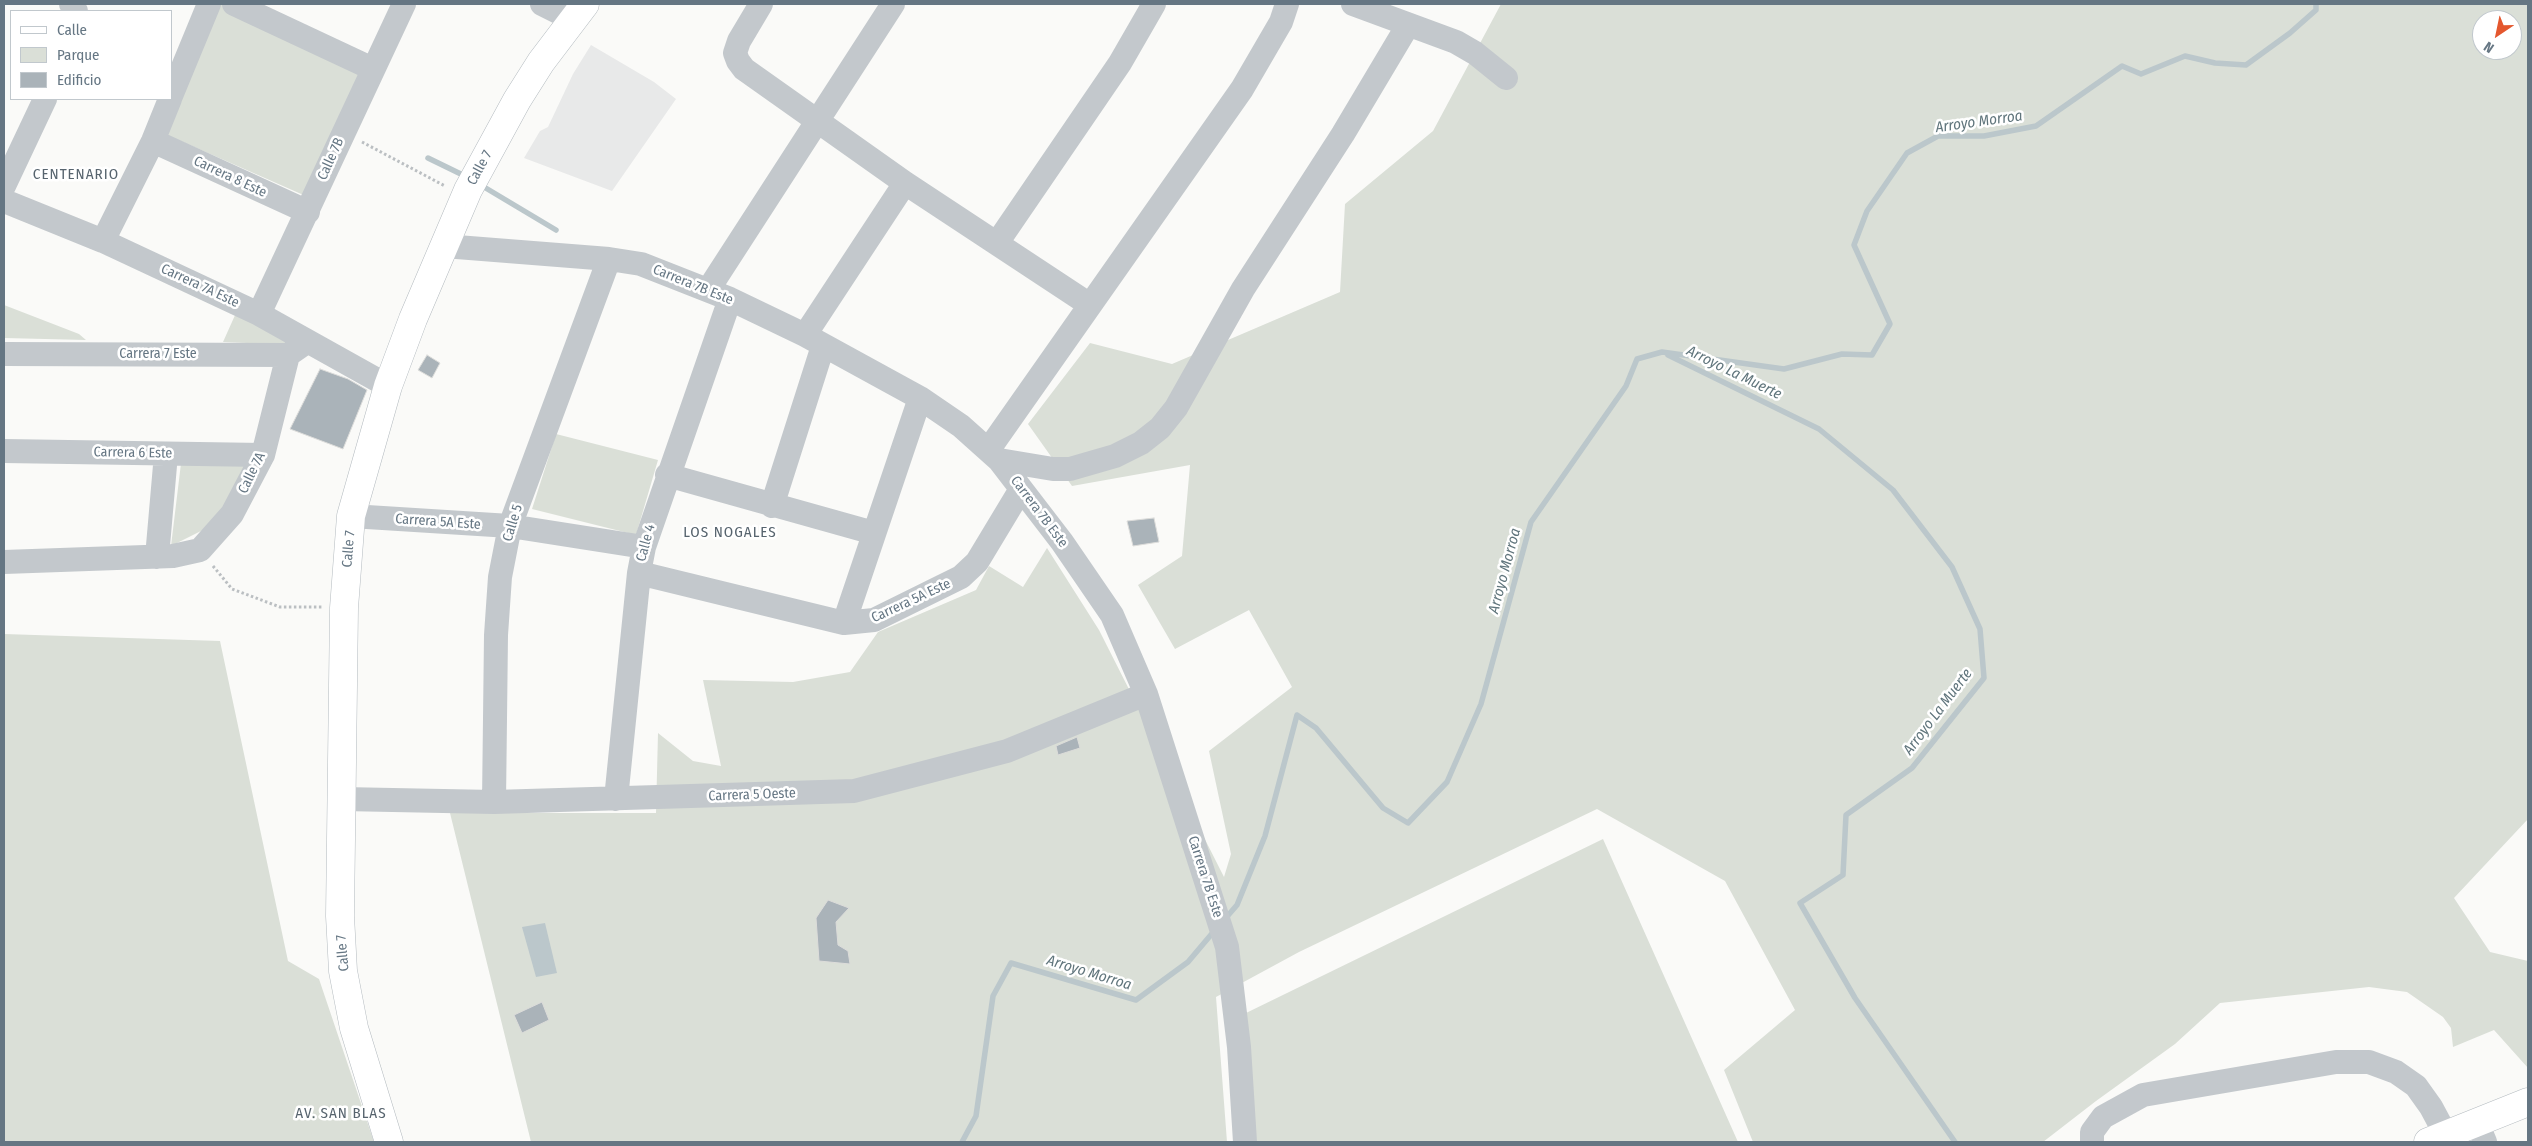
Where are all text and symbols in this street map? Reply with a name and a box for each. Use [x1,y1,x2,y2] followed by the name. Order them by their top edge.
[10,10,172,100] legend
[2472,10,2522,60] north arrow
[57,21,87,39] text: Calle
[2481,38,2497,56] text: N
[57,46,100,64] text: Parque
[57,71,102,89] text: Edificio
[1934,107,2024,137] water label: Arroyo Morroa
[314,135,348,183] street label: Calle 7B
[464,148,496,188] street label: Calle 7
[191,153,269,201] street label: Carrera 8 Este
[32,166,120,184] district label: CENTENARIO
[158,261,242,311] street label: Carrera 7A Este
[650,261,736,309] street label: Carrera 7B Este
[1684,342,1784,404] water label: Arroyo La Muerte
[119,346,197,362] street label: Carrera 7 Este
[93,444,173,462] street label: Carrera 6 Este
[235,450,269,496] street label: Calle 7A
[1007,473,1071,551] street label: Carrera 7B Este
[499,503,527,543] street label: Calle 5
[395,511,481,533] street label: Carrera 5A Este
[633,522,659,564] street label: Calle 4
[682,524,778,542] district label: LOS NOGALES
[1485,526,1525,616] water label: Arroyo Morroa
[339,530,359,568] street label: Calle 7
[869,575,953,627] street label: Carrera 5A Este
[1900,665,1976,759] water label: Arroyo La Muerte
[708,785,796,805] street label: Carrera 5 Oeste
[1184,834,1226,920] street label: Carrera 7B Este
[333,934,353,972] street label: Calle 7
[1045,952,1133,994] water label: Arroyo Morroa
[294,1105,388,1123] district label: AV. SAN BLAS

